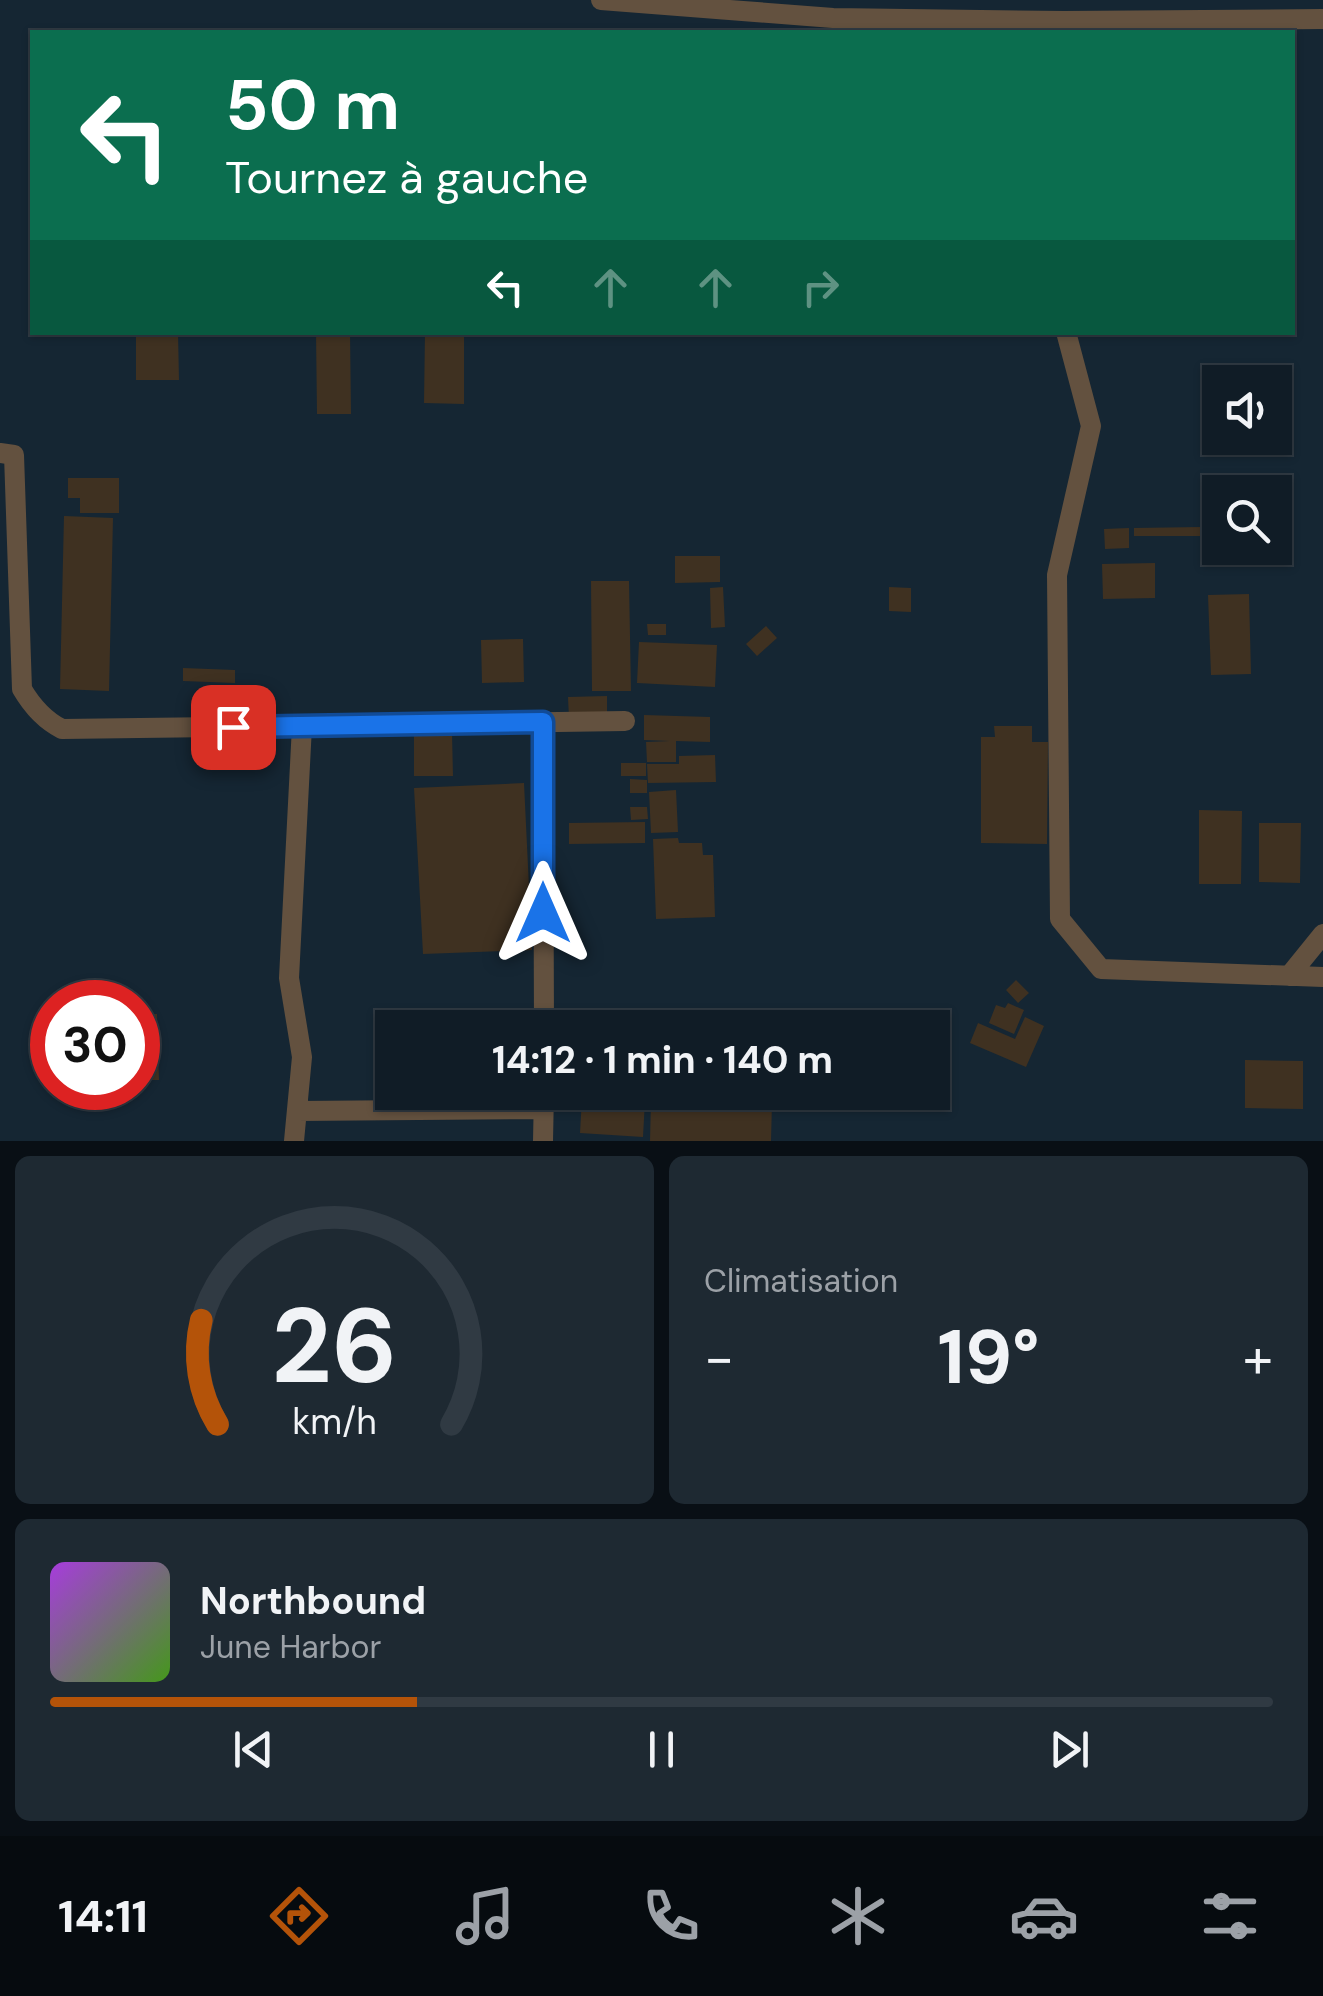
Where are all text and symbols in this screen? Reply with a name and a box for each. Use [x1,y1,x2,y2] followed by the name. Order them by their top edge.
[225,60,400,151] text: 50 m
[60,70,190,200] icon: left
[225,148,588,207] text: Tournez à gauche
[478,260,533,315] icon: left
[583,260,638,315] icon: ahead
[688,260,743,315] icon: ahead
[793,260,848,315] icon: right
[1202,365,1292,565] map controls
[1202,365,1292,455] button: sound
[1202,475,1292,565] button: search
[191,685,276,770] pin
[206,700,261,755] icon: arrive
[491,861,595,965] position arrow
[30,980,160,1110] speed limit sign: 30
[492,1035,833,1085] text: 14:12 · 1 min · 140 m
[704,1260,898,1302] text: Climatisation
[272,1279,397,1414] text: 26
[937,1309,1040,1406] text: 19°
[704,1322,734,1394] text: −
[1243,1322,1273,1394] text: +
[292,1399,377,1445] text: km/h
[200,1576,426,1626] text: Northbound
[200,1626,381,1668] text: June Harbor
[226,1722,281,1777] icon: previous
[634,1722,689,1777] icon: pause
[1042,1722,1097,1777] icon: next
[264,1881,334,1951] icon: directions
[450,1881,520,1951] icon: music
[636,1881,706,1951] icon: phone
[823,1881,893,1951] icon: climate
[1009,1881,1079,1951] icon: car
[1195,1881,1265,1951] icon: filters
[58,1887,148,1946] text: 14:11

